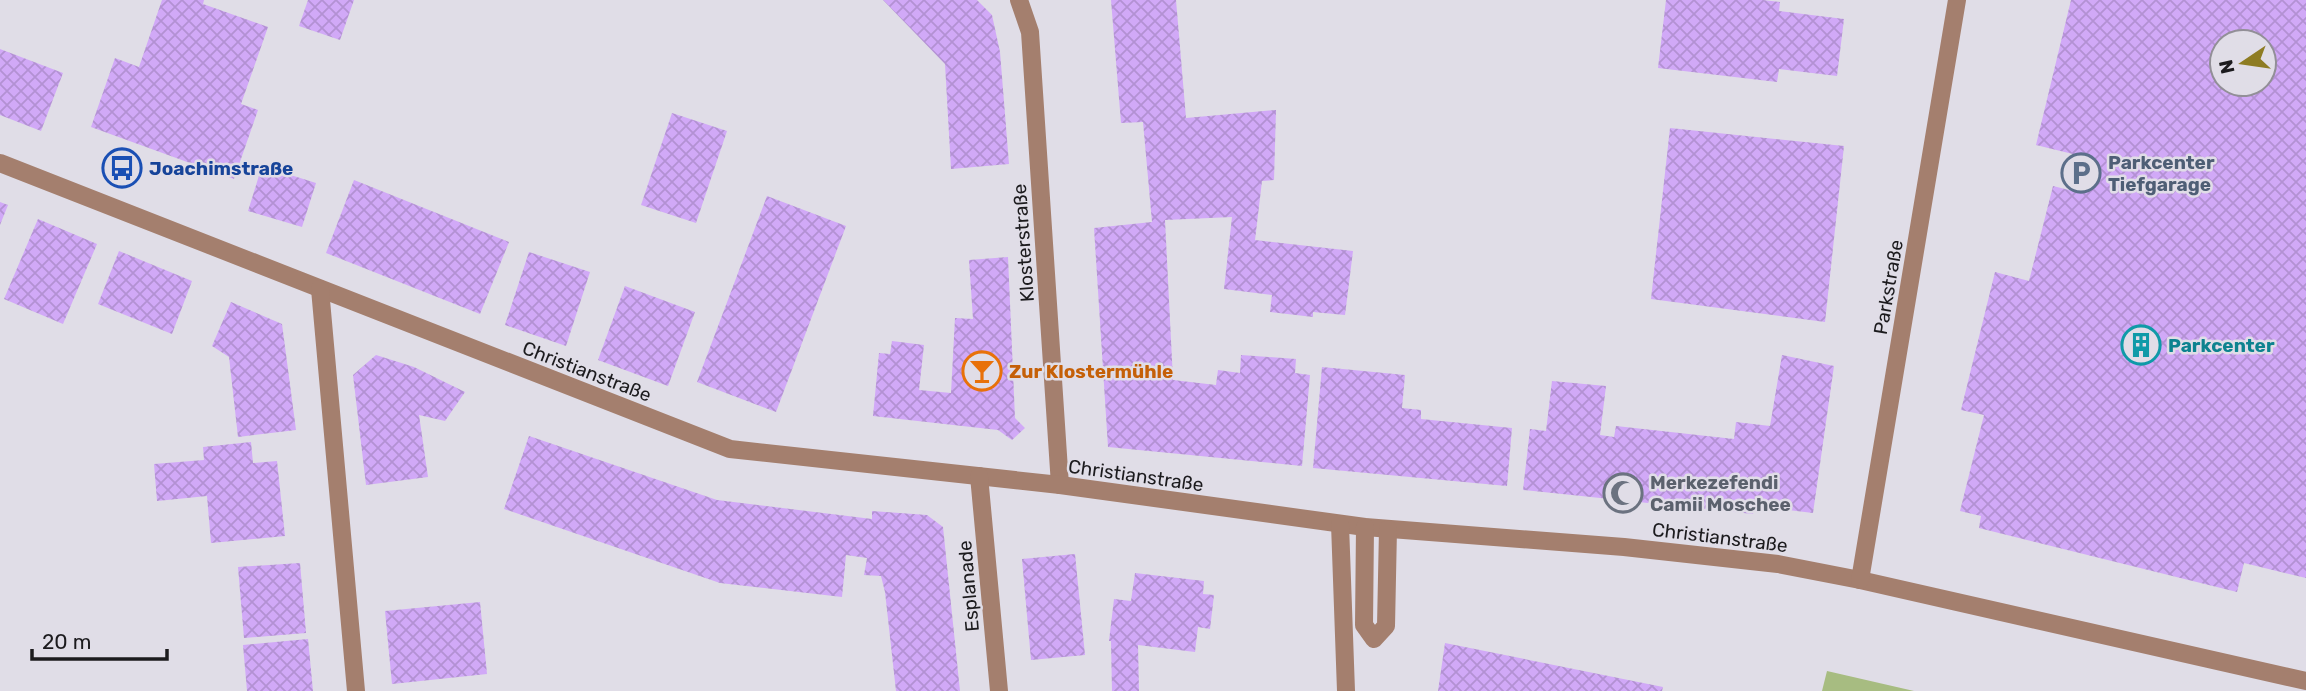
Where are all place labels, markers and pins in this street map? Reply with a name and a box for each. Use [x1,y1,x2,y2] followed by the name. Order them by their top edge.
[101,147,143,189] bus stop icon: Joachimstraße
[2108,151,2215,196] place label: Parkcenter Tiefgarage
[2060,152,2102,194] parking icon: Parkcenter Tiefgarage
[149,157,293,180] place label: Joachimstraße
[2120,324,2162,366] building icon: Parkcenter
[2168,334,2275,357] place label: Parkcenter
[961,350,1003,392] bar icon: Zur Klostermühle
[1009,360,1173,383] place label: Zur Klostermühle
[1650,471,1791,516] place label: Merkezefendi Camii Moschee
[1602,472,1644,514] mosque icon: Merkezefendi Camii Moschee

